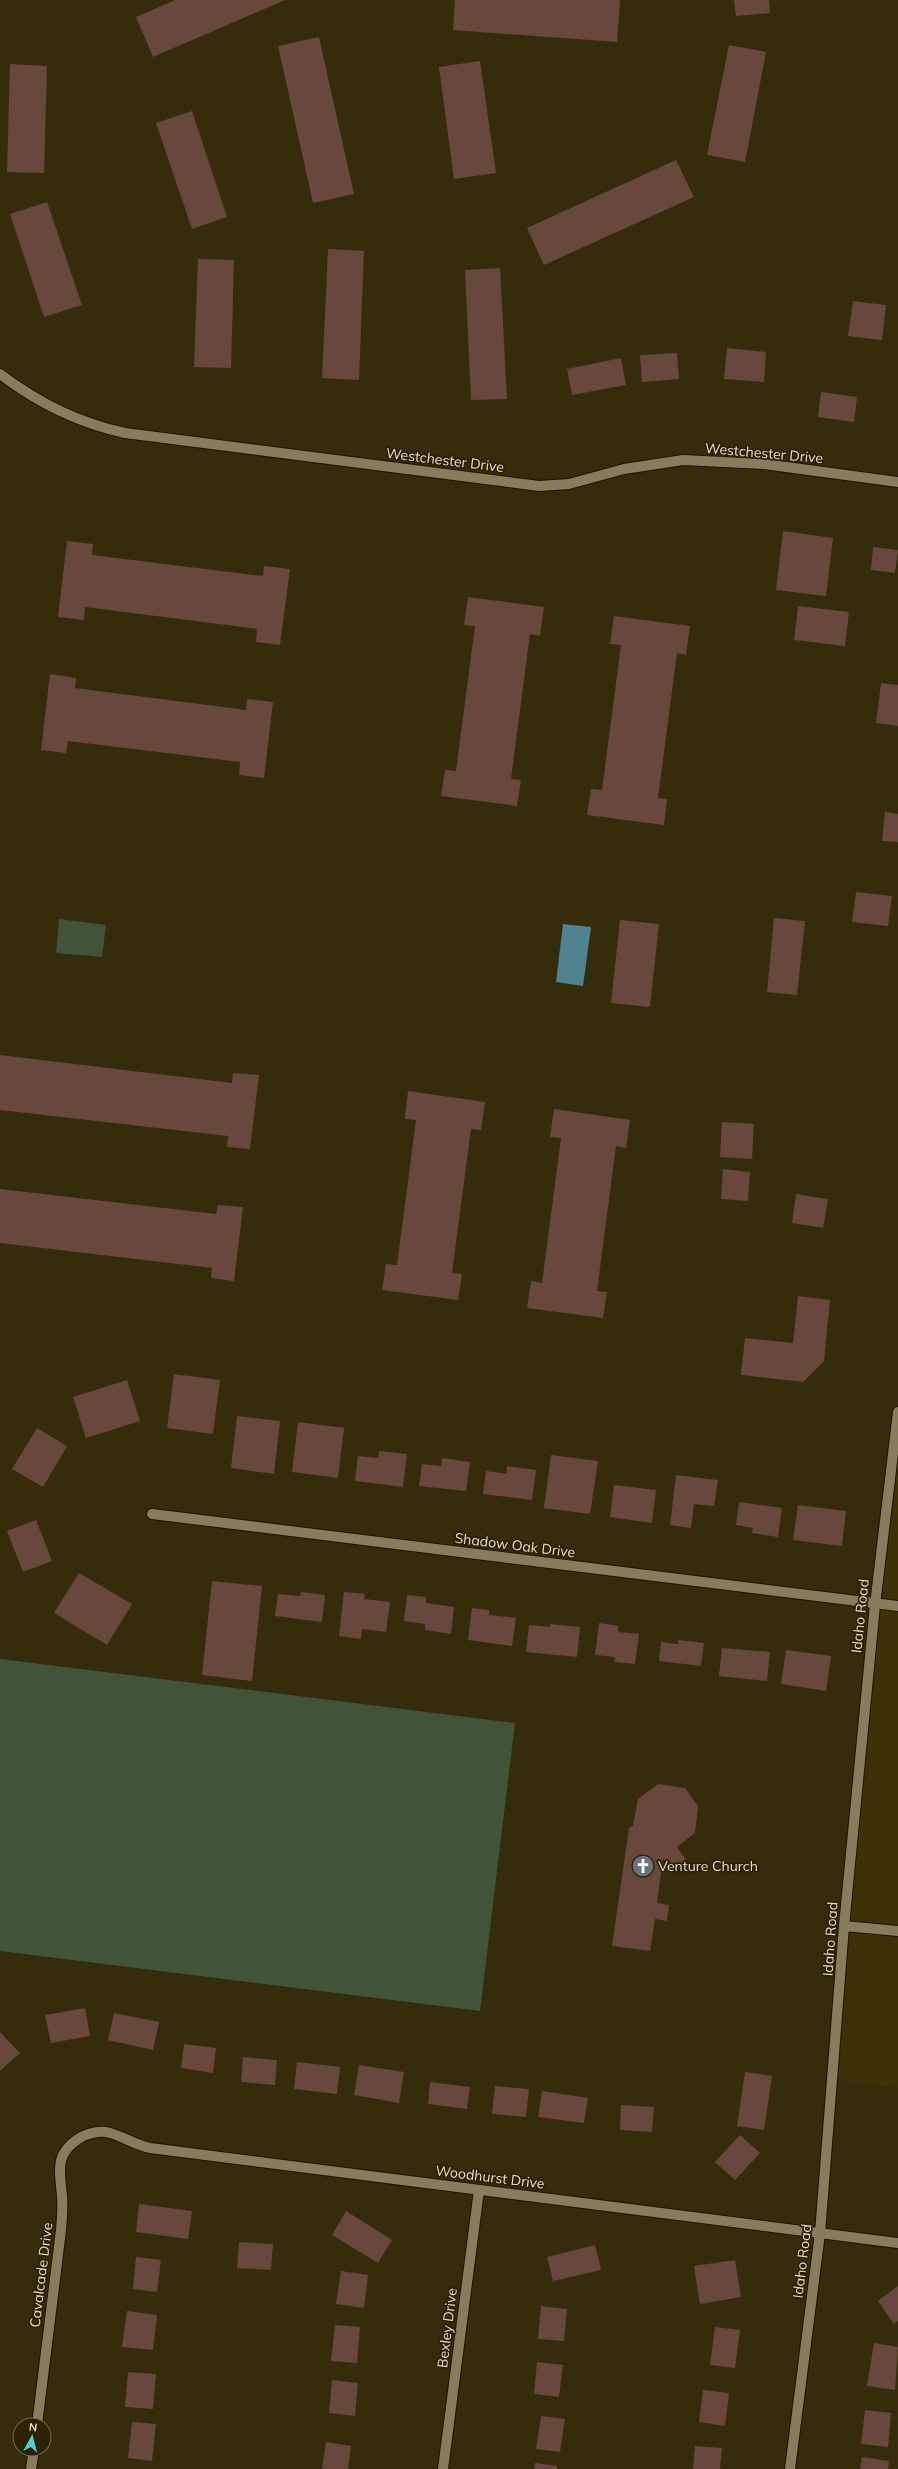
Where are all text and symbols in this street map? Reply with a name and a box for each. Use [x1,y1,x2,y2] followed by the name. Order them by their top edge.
[704,439,824,467] street label: Westchester Drive
[385,444,505,476] street label: Westchester Drive
[454,1529,576,1561] street label: Shadow Oak Drive
[847,1578,873,1654] street label: Idaho Road
[630,1853,656,1879] church icon: Venture Church
[658,1857,758,1875] place label: Venture Church
[818,1901,842,1977] street label: Idaho Road
[434,2161,546,2193] street label: Woodhurst Drive
[26,2222,56,2328] street label: Cavalcade Drive
[789,2223,815,2299] street label: Idaho Road
[433,2287,461,2369] street label: Bexley Drive
[12,2417,52,2457] north arrow
[28,2420,38,2435] text: N

